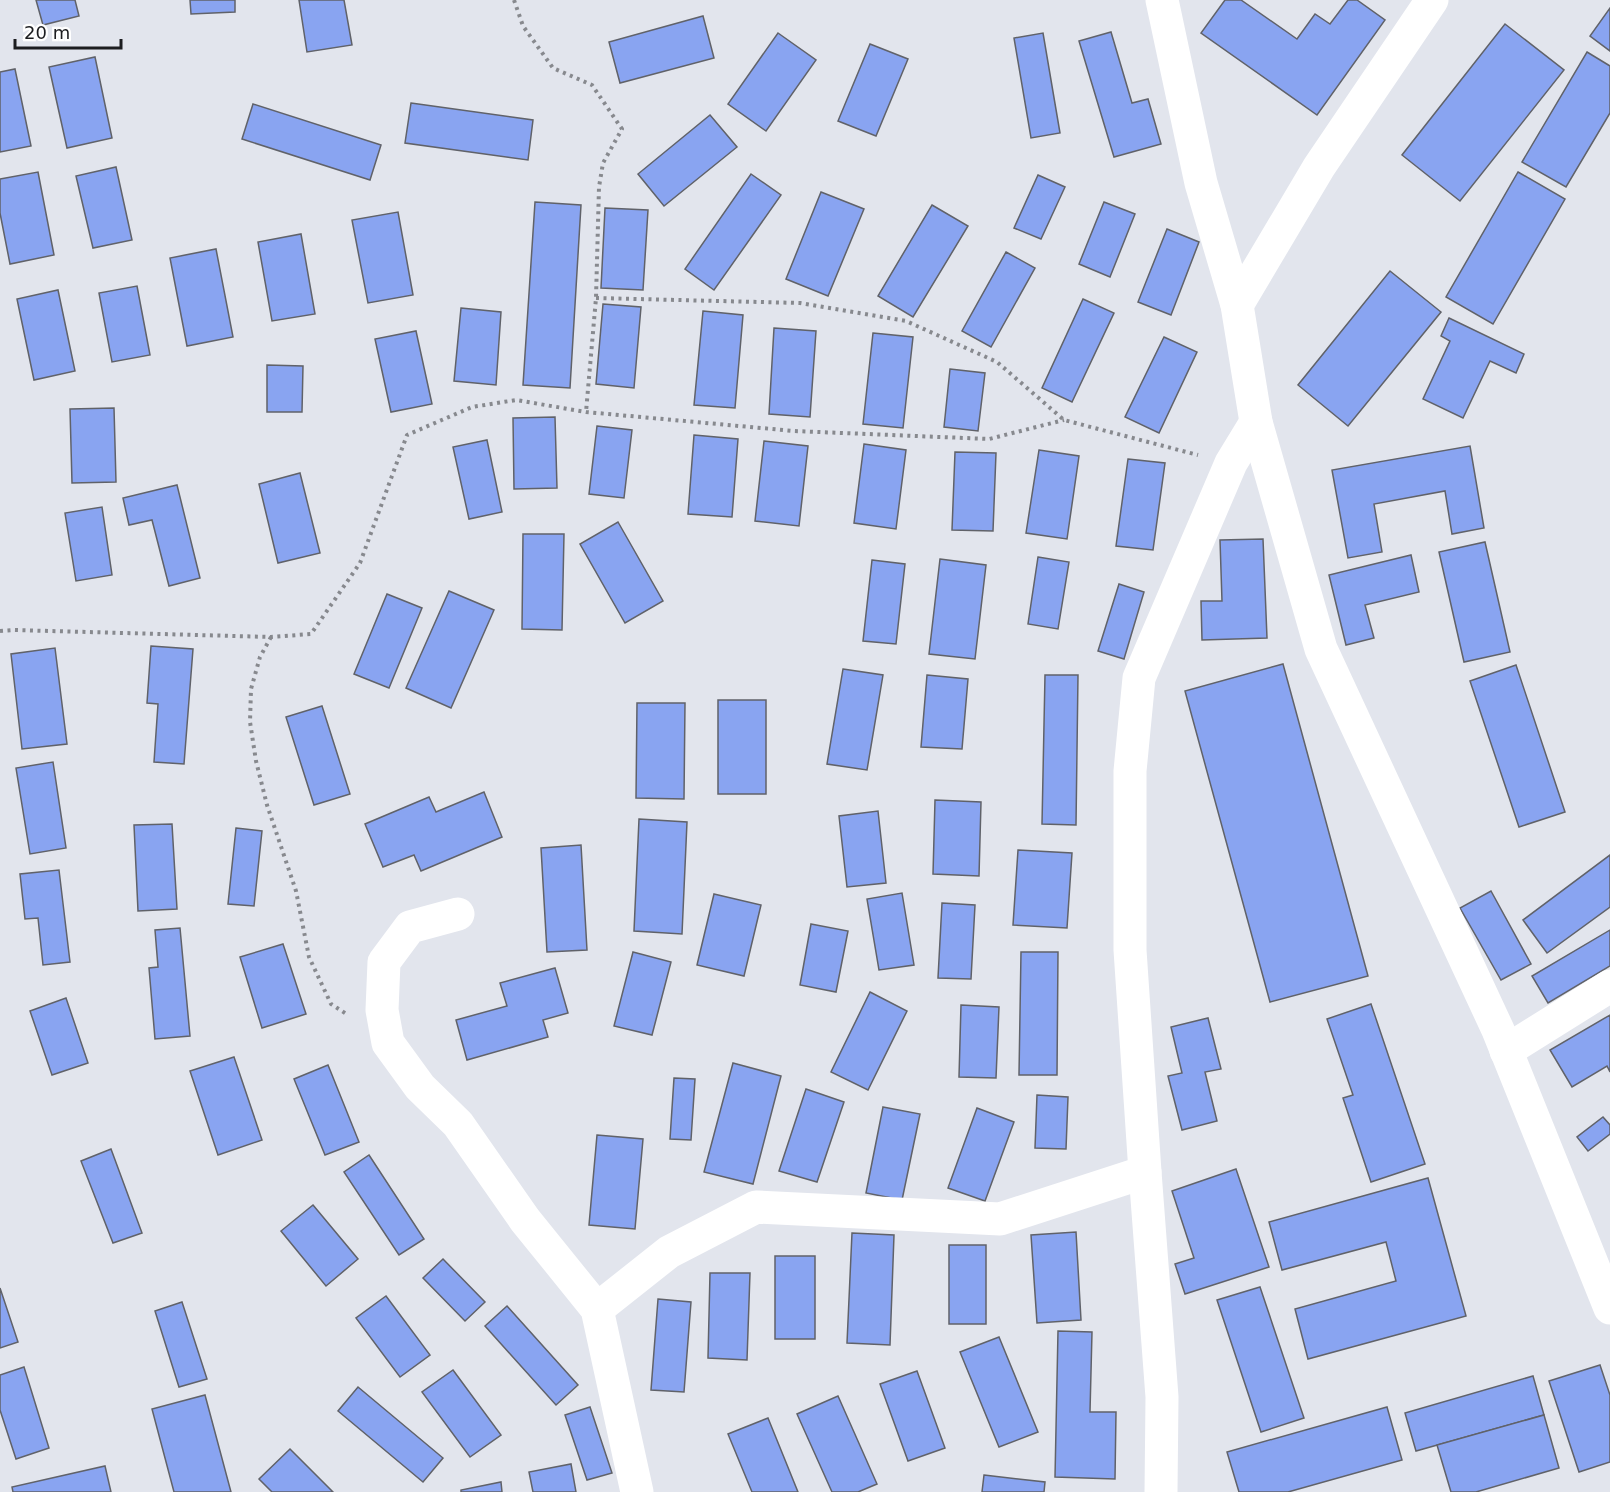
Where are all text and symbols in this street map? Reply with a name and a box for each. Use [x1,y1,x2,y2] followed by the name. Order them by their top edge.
[15,12,122,50] scale bar
[24,22,70,43] text: 20 m

